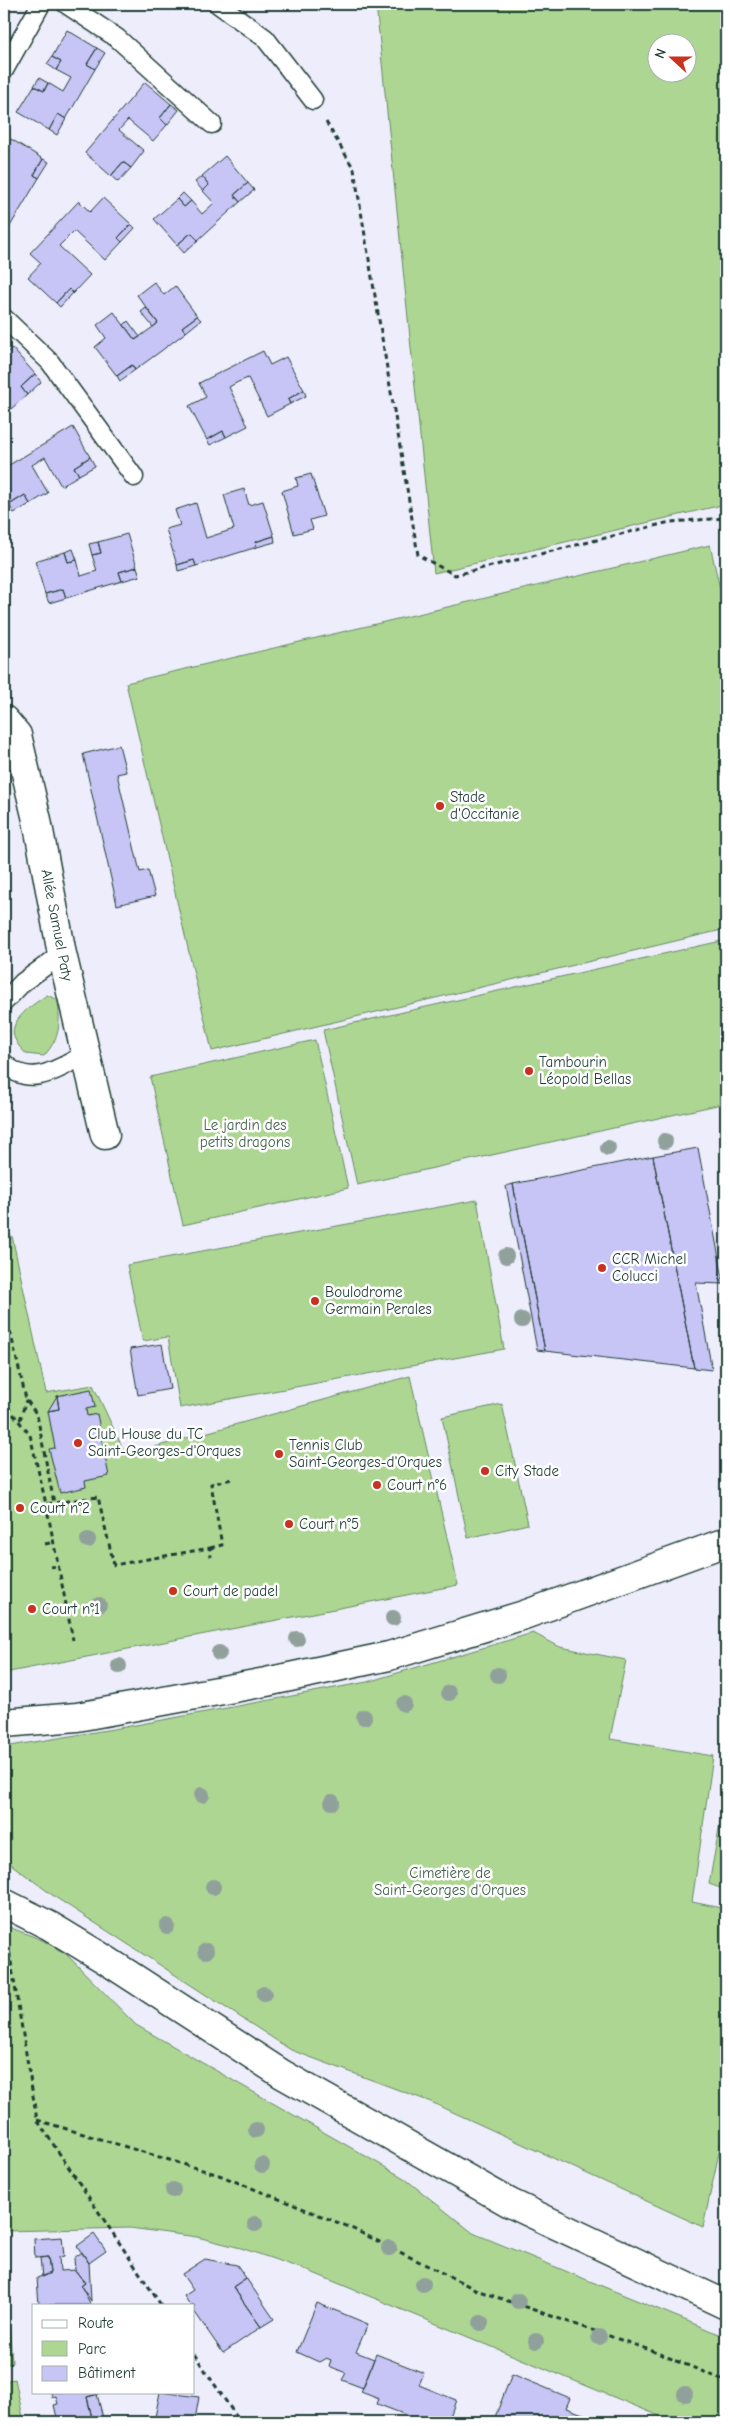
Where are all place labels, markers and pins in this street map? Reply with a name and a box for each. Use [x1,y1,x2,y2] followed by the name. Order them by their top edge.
[450,788,520,823] place label: Stade d'Occitanie
[434,800,446,812] marker: Stade d'Occitanie
[539,1053,631,1088] place label: Tambourin Léopold Bellas
[523,1065,535,1077] marker: Tambourin Léopold Bellas
[612,1250,686,1285] place label: CCR Michel Colucci
[596,1262,608,1274] marker: CCR Michel Colucci
[325,1283,432,1318] place label: Boulodrome Germain Perales
[309,1295,321,1307] marker: Boulodrome Germain Perales
[88,1425,241,1460] place label: Club House du TC Saint-Georges-d'Orques
[289,1436,442,1471] place label: Tennis Club Saint-Georges-d'Orques
[72,1437,84,1449] marker: Club House du TC Saint-Georges-d'Orques
[273,1448,285,1460] marker: Tennis Club Saint-Georges-d'Orques
[495,1462,559,1480] place label: City Stade
[479,1465,491,1477] marker: City Stade
[387,1476,447,1494] place label: Court n°6
[371,1479,383,1491] marker: Court n°6
[30,1499,90,1517] place label: Court n°2
[14,1502,26,1514] marker: Court n°2
[299,1515,359,1533] place label: Court n°5
[283,1518,295,1530] marker: Court n°5
[183,1582,278,1600] place label: Court de padel
[167,1585,179,1597] marker: Court de padel
[42,1600,100,1618] place label: Court n°1
[26,1603,38,1615] marker: Court n°1

